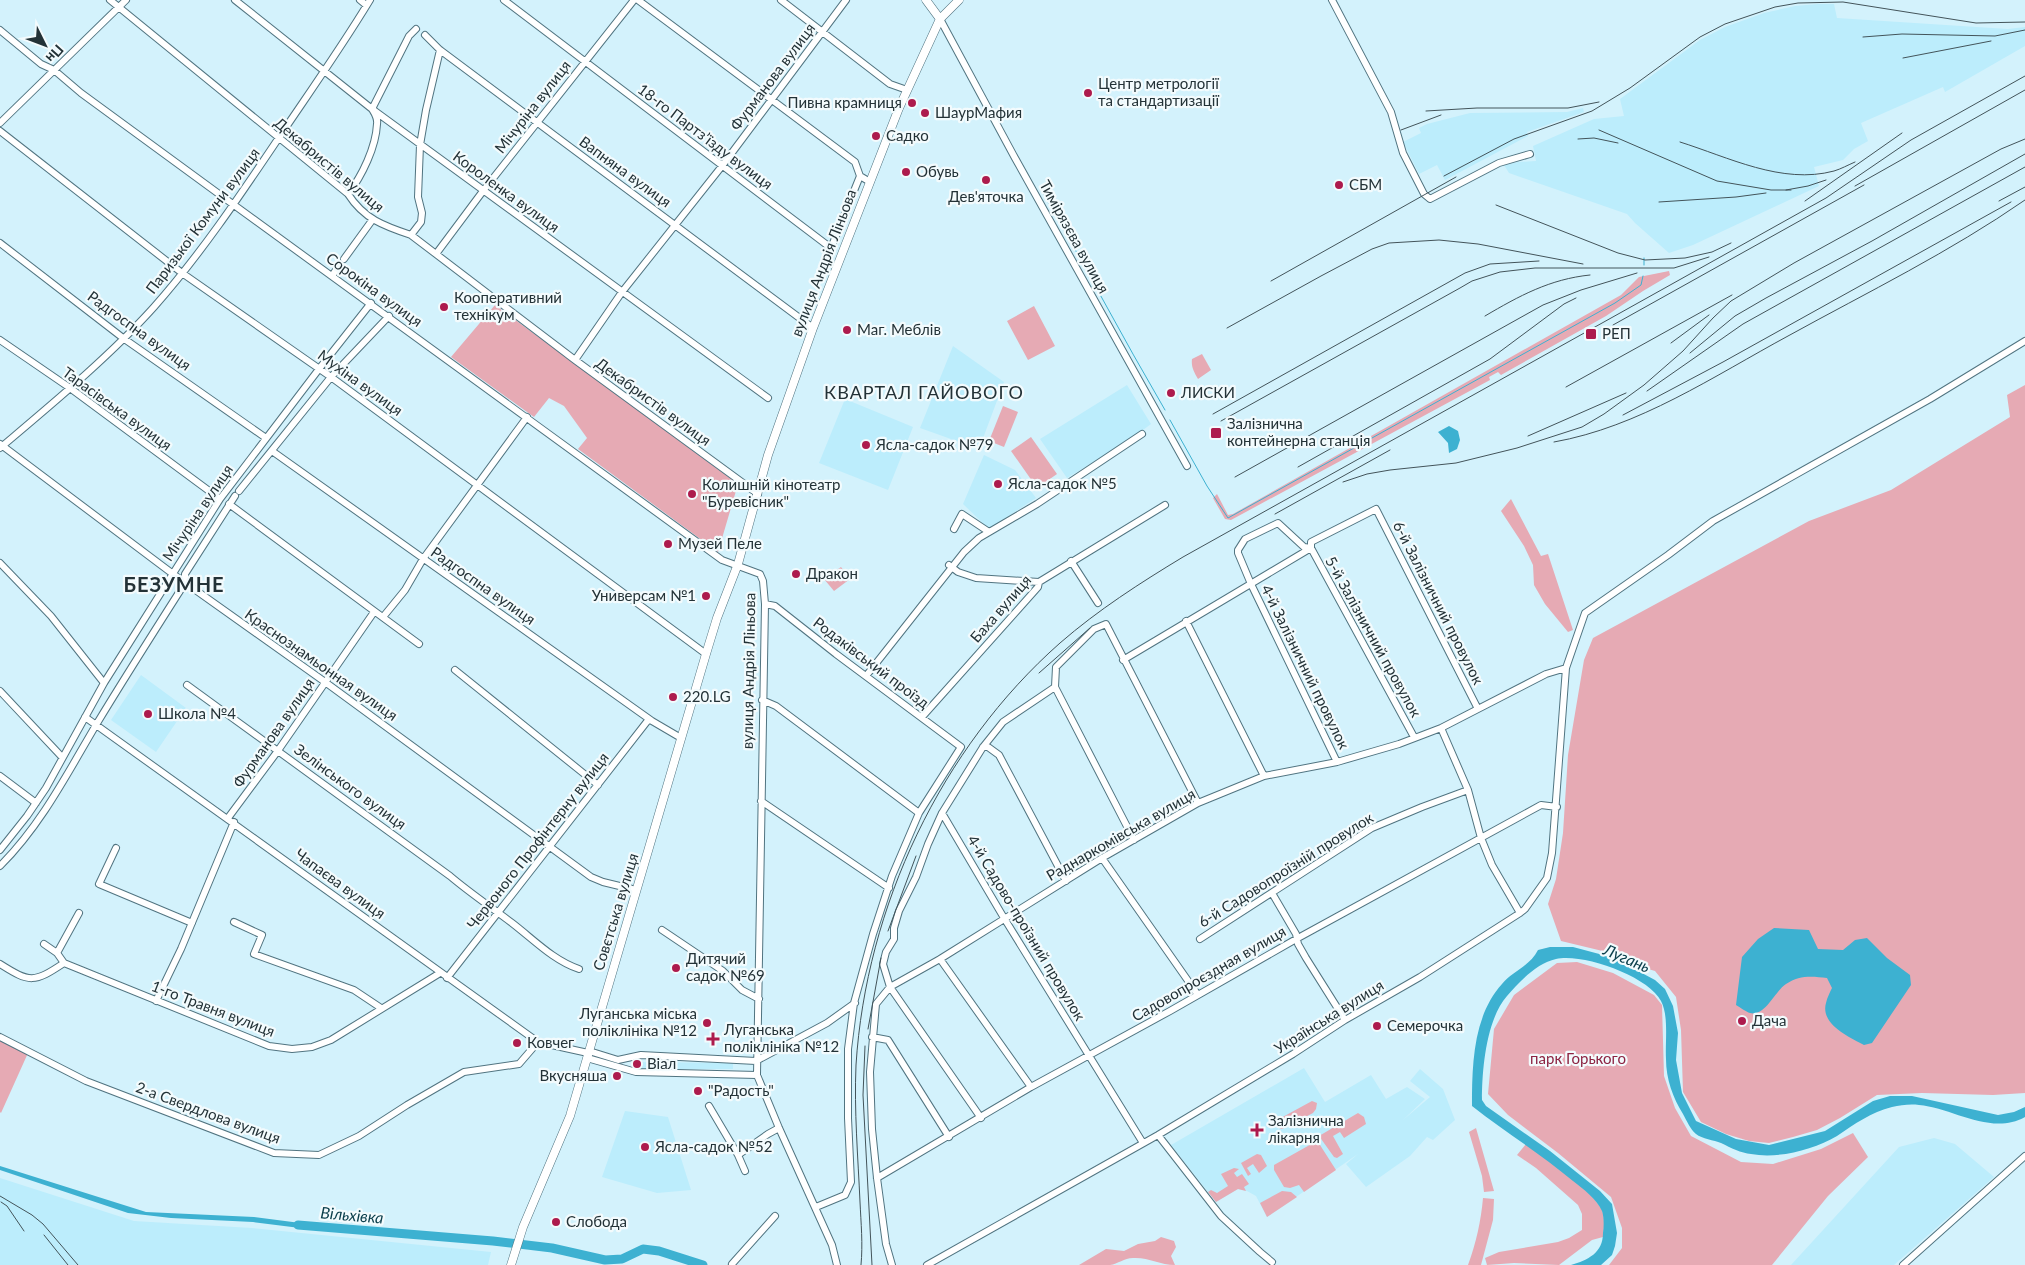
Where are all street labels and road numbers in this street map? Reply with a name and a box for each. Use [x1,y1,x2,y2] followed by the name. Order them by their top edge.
[726,19,818,134] street label: Фурманова вулиця
[490,56,574,156] street label: Мічуріна вулиця
[635,80,777,193] street label: 18-го Партз’їзду вулиця
[271,113,388,216] street label: Декабристів вулиця
[576,132,675,211] street label: Вапняна вулиця
[141,144,263,297] street label: Паризької Комуни вулиця
[450,147,563,236] street label: Короленка вулиця
[1036,177,1113,296] street label: Тимірязєва вулиця
[787,186,860,339] street label: вулиця Андрія Ліньова
[323,248,426,330] street label: Сорокіна вулиця
[84,287,195,374] street label: Радгоспна вулиця
[315,345,407,419] street label: Мухіна вулиця
[592,353,715,449] street label: Декабристів вулиця
[60,363,176,454] street label: Тарасівська вулиця
[158,461,236,564] street label: Мічуріна вулиця
[1390,518,1488,687] street label: 6-й Залізничний провулок
[428,542,539,628] street label: Радгоспна вулиця
[1322,553,1426,720] street label: 5-й Залізничний провулок
[966,571,1034,646] street label: Баха вулиця
[1258,581,1354,752] street label: 4-й Залізничний провулок
[738,593,758,749] street label: вулиця Андрія Ліньова
[242,604,401,724] street label: Краснознамьонная вулиця
[810,613,933,712] street label: Родаківський проїзд
[229,674,318,791] street label: Фурманова вулиця
[291,740,410,833] street label: Зелінського вулиця
[463,748,612,932] street label: Червоного Профінтерну вулиця
[1043,784,1198,884] street label: Раднаркомівська вулиця
[1195,808,1376,930] street label: 6-й Садовопроїзній провулок
[964,831,1090,1024] street label: 4-й Садово-проїзний провулок
[292,844,389,922] street label: Чапаєва вулиця
[589,851,641,973] street label: Совєтська вулиця
[1128,922,1289,1025] street label: Садовопроєздная вулиця
[1270,975,1386,1057] street label: Українська вулиця
[149,976,278,1040] street label: 1-го Травня вулиця
[134,1078,283,1147] street label: 2-а Свердлова вулиця

